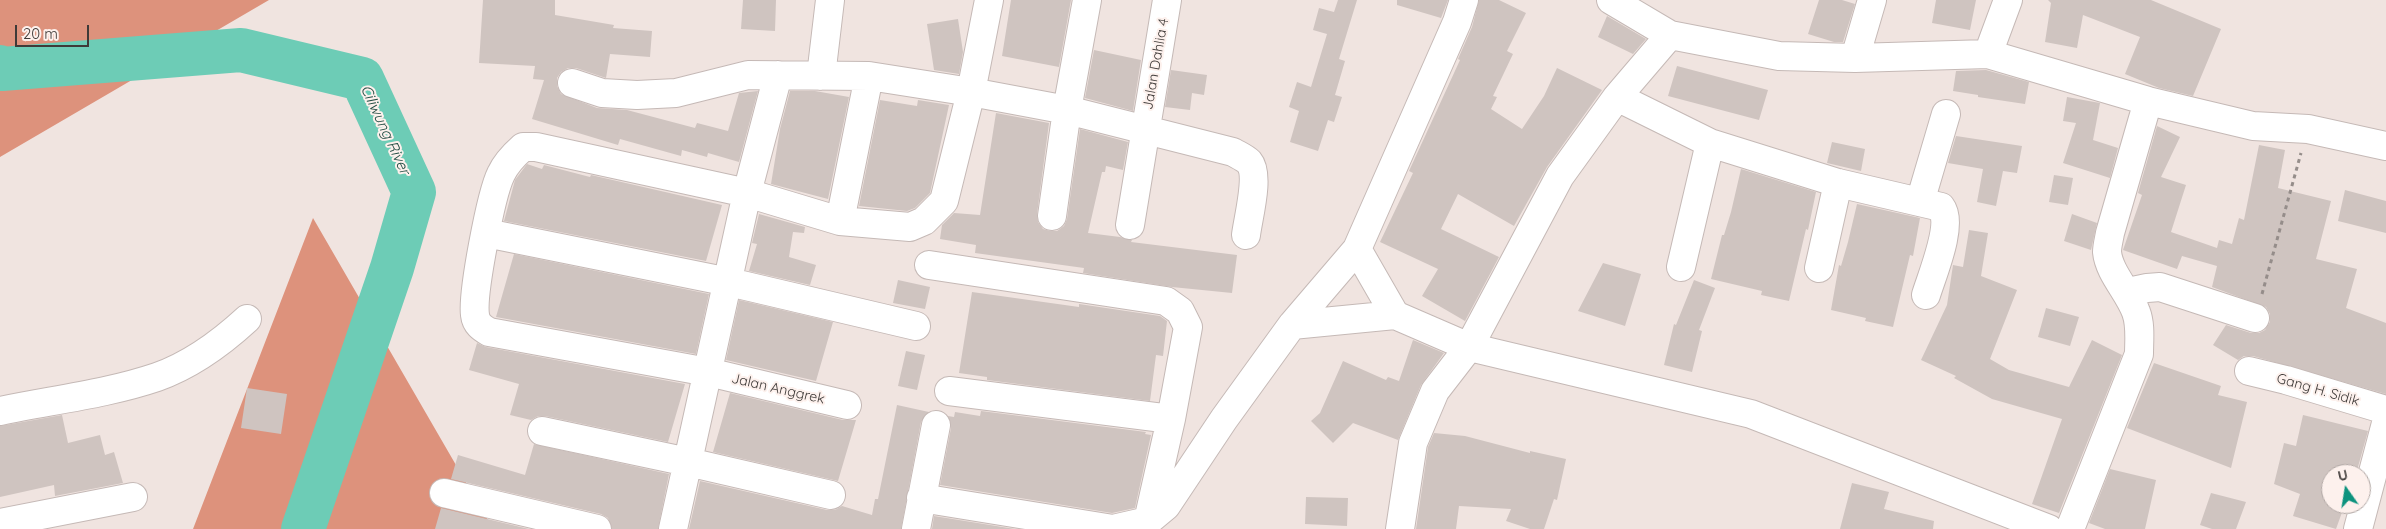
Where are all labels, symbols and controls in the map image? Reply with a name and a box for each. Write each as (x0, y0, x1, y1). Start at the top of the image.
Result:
scale bar (18, 15, 91, 47)
street label: Jalan Dahlia 4 (1140, 17, 1172, 111)
text: 20 m (23, 24, 58, 43)
water label: Ciliwung River (356, 82, 414, 178)
street label: Jalan Anggrek (730, 370, 826, 408)
street label: Gang H. Sidik (2275, 370, 2361, 410)
north arrow (2321, 464, 2371, 514)
text: U (2336, 465, 2350, 485)

